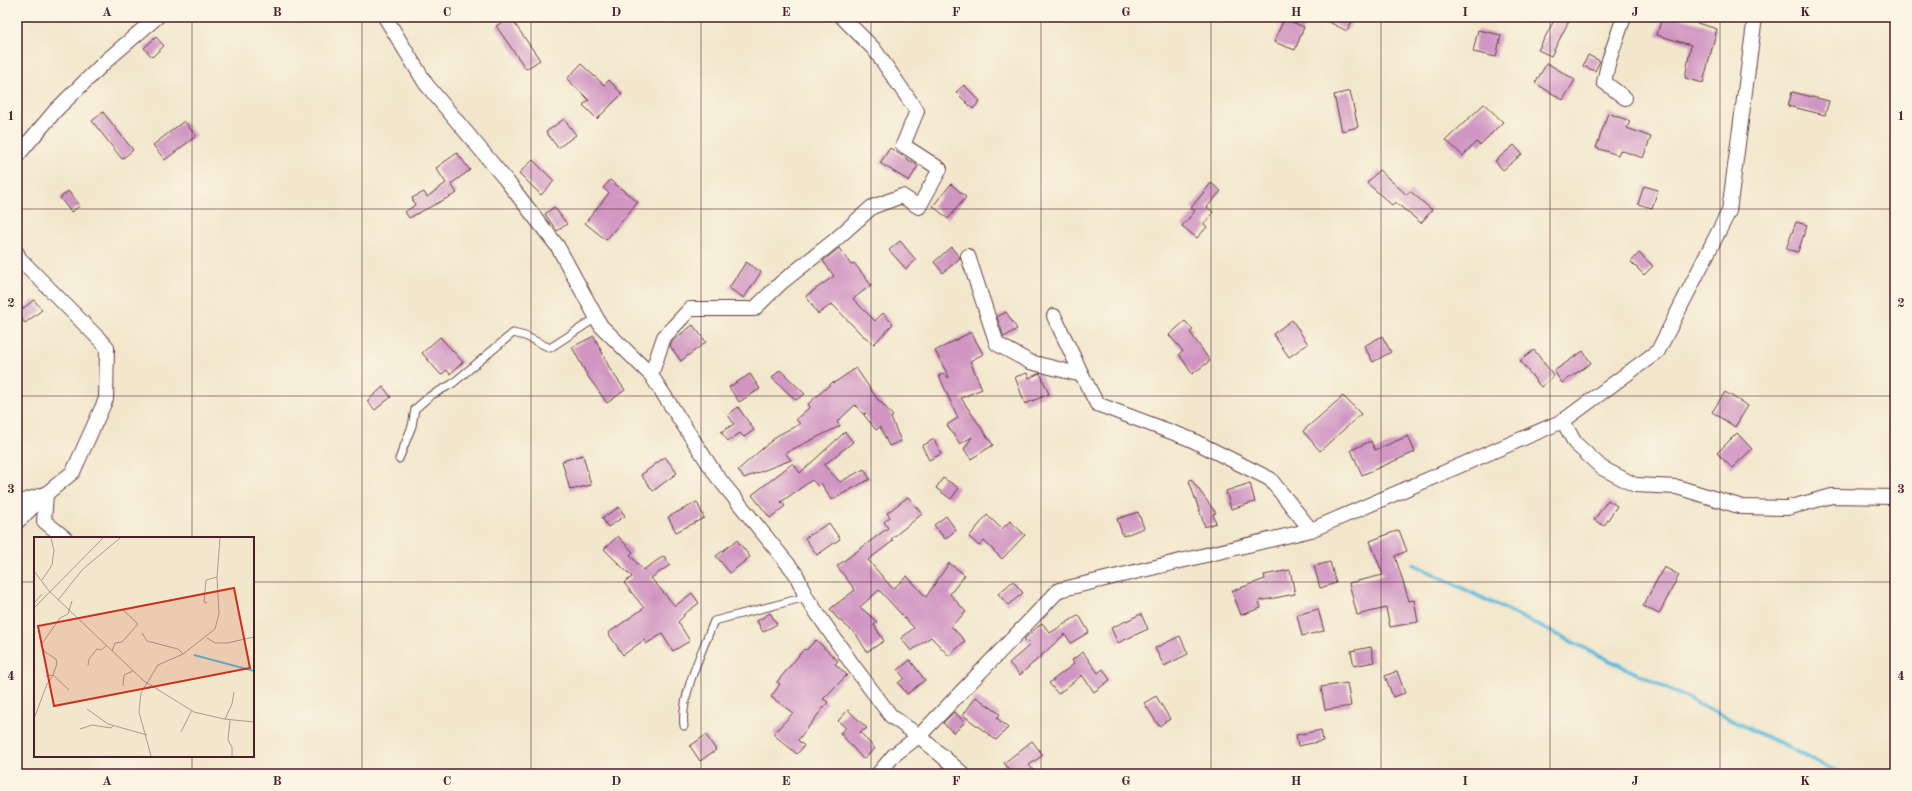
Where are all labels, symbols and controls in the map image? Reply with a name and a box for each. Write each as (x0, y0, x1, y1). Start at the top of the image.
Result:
text: A (102, 6, 112, 19)
text: B (272, 6, 282, 19)
text: C (443, 6, 451, 19)
text: D (611, 6, 621, 19)
text: E (782, 6, 791, 19)
text: F (952, 6, 961, 19)
text: G (1121, 6, 1131, 19)
text: H (1291, 6, 1302, 19)
text: I (1462, 6, 1468, 19)
text: J (1631, 6, 1639, 19)
text: K (1800, 6, 1810, 19)
text: 1 (7, 110, 15, 123)
text: 1 (1897, 110, 1905, 123)
text: 2 (7, 297, 15, 310)
text: 2 (1897, 297, 1905, 310)
text: 3 (7, 483, 15, 496)
text: 3 (1897, 483, 1905, 496)
inset map (34, 537, 254, 757)
text: 4 (7, 670, 15, 683)
text: 4 (1897, 670, 1905, 683)
text: A (102, 775, 112, 788)
text: B (272, 775, 282, 788)
text: C (443, 775, 451, 788)
text: D (611, 775, 621, 788)
text: E (782, 775, 791, 788)
text: F (952, 775, 961, 788)
text: G (1121, 775, 1131, 788)
text: H (1291, 775, 1302, 788)
text: I (1462, 775, 1468, 788)
text: J (1631, 775, 1639, 788)
text: K (1800, 775, 1810, 788)

